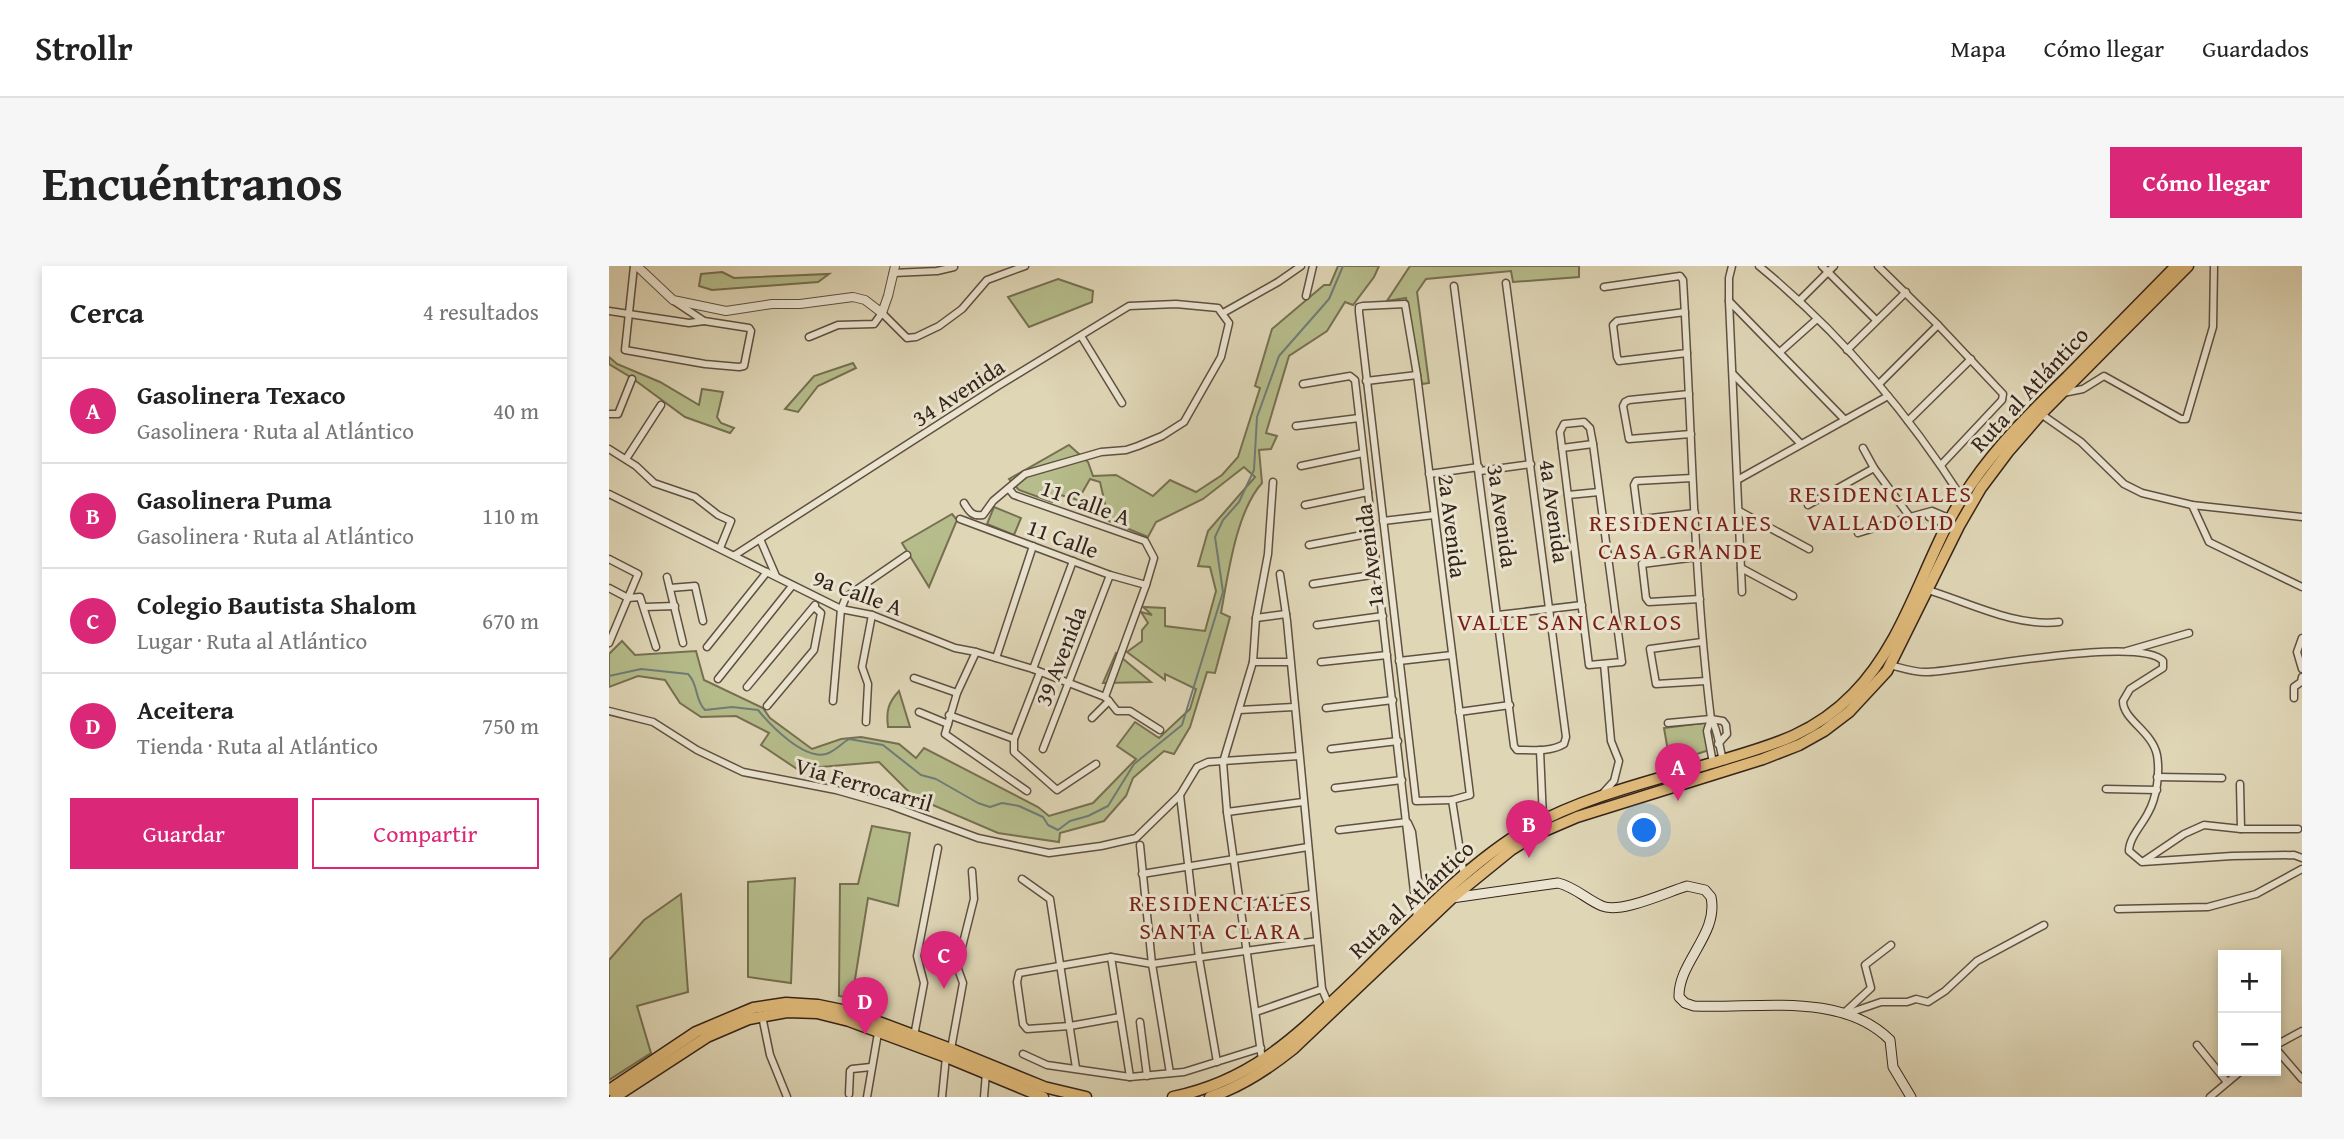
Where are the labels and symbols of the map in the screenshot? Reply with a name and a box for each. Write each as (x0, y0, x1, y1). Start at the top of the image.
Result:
street label: Ruta al Atlántico (1962, 319, 2096, 459)
street label: 34 Avenida (905, 350, 1011, 434)
street label: 4a Avenida (1531, 457, 1579, 565)
street label: 3a Avenida (1479, 462, 1527, 570)
street label: 11 Calle A (1037, 471, 1136, 533)
street label: 2a Avenida (1430, 472, 1476, 580)
district label: RESIDENCIALES VALLADOLID (1789, 476, 1973, 539)
street label: 1a Avenida (1346, 502, 1392, 610)
district label: RESIDENCIALES CASA GRANDE (1589, 505, 1773, 568)
street label: 11 Calle (1022, 510, 1104, 566)
street label: 9a Calle A (809, 561, 907, 623)
street label: 39 Avenida (1026, 601, 1094, 711)
district label: VALLE SAN CARLOS (1457, 604, 1683, 639)
pin: A (1655, 743, 1701, 801)
street label: Via Ferrocarril (791, 749, 937, 819)
pin: B (1506, 800, 1552, 858)
your location (1627, 813, 1661, 847)
street label: Ruta al Atlántico (1341, 832, 1481, 966)
district label: RESIDENCIALES SANTA CLARA (1129, 885, 1313, 948)
pin: C (921, 931, 967, 989)
pin: D (842, 977, 888, 1035)

